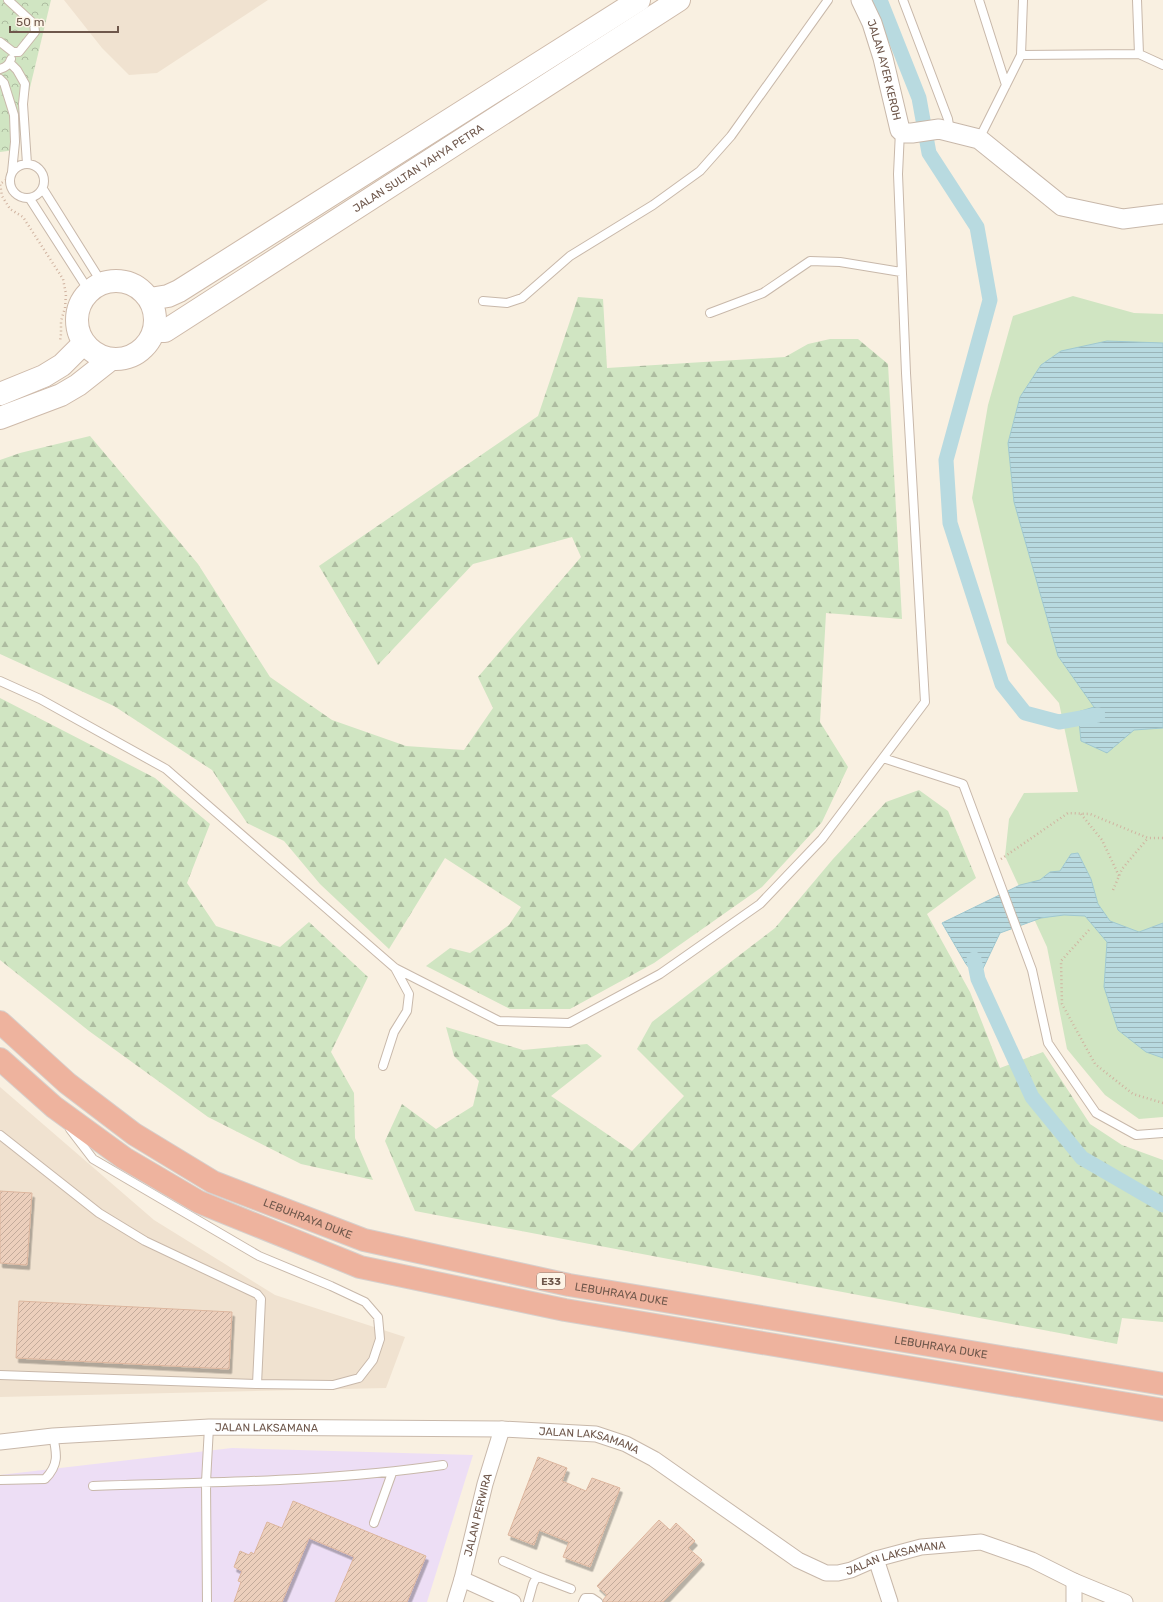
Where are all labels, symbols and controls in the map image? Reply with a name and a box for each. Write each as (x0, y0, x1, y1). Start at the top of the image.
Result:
scale bar (10, 8, 118, 34)
text: 50 m (16, 15, 44, 29)
street label: JALAN AYER KEROH (864, 17, 904, 122)
street label: JALAN SULTAN YAHYA PETRA (351, 121, 487, 215)
street label: LEBUHRAYA DUKE (261, 1196, 354, 1242)
road number: E33 (537, 1273, 565, 1289)
street label: LEBUHRAYA DUKE (574, 1280, 669, 1308)
street label: LEBUHRAYA DUKE (893, 1333, 989, 1362)
street label: JALAN LAKSAMANA (215, 1421, 319, 1435)
street label: JALAN LAKSAMANA (538, 1425, 642, 1457)
street label: JALAN PERWIRA (462, 1471, 495, 1558)
street label: JALAN LAKSAMANA (845, 1539, 947, 1578)

